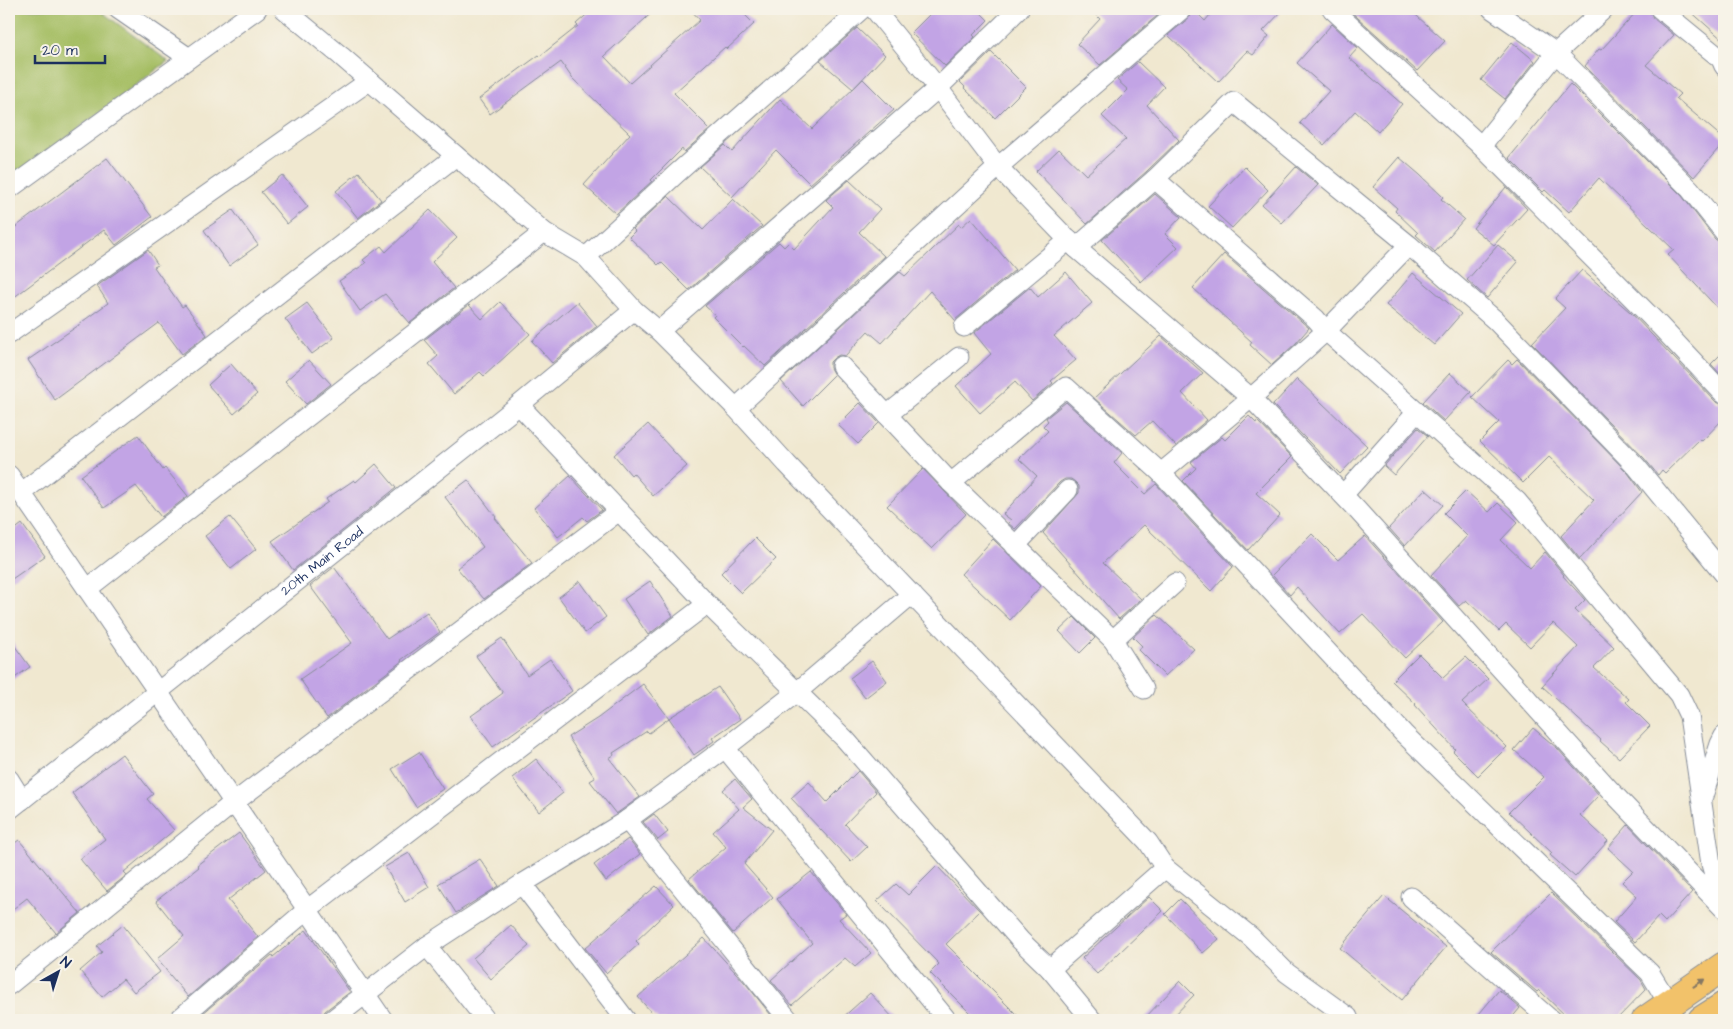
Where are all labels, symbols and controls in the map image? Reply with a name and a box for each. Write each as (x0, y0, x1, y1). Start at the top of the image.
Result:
scale bar (35, 32, 105, 64)
text: 20 m (42, 40, 78, 61)
street label: 20th Main Road (277, 522, 368, 600)
north arrow (32, 946, 82, 996)
text: N (56, 952, 75, 973)
one-way arrow (1692, 978, 1706, 988)

